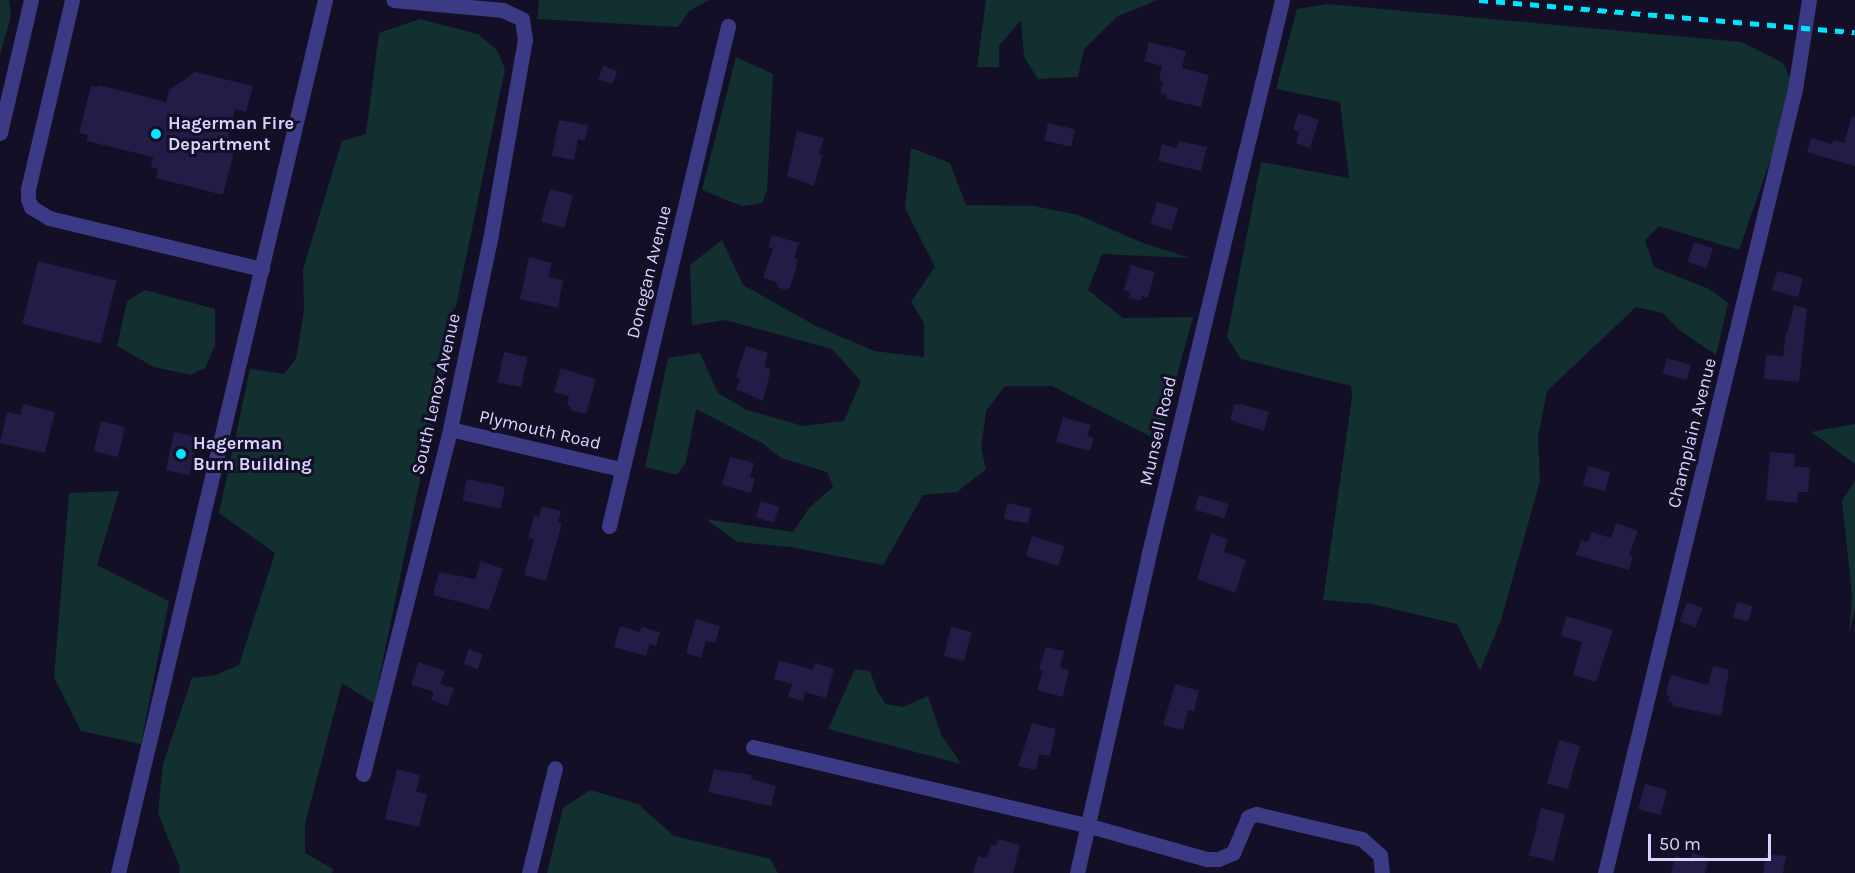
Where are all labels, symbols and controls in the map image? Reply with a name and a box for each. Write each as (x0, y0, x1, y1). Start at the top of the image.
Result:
place label: Hagerman Fire Department (168, 113, 294, 156)
marker: Hagerman Fire Department (149, 127, 163, 141)
street label: Donegan Avenue (622, 203, 676, 341)
street label: South Lenox Avenue (407, 311, 465, 477)
street label: Champlain Avenue (1663, 356, 1721, 510)
street label: Munsell Road (1135, 374, 1181, 488)
street label: Plymouth Road (477, 405, 603, 455)
place label: Hagerman Burn Building (193, 433, 312, 476)
marker: Hagerman Burn Building (174, 447, 188, 461)
scale bar (1651, 822, 1774, 860)
text: 50 m (1659, 833, 1701, 855)

